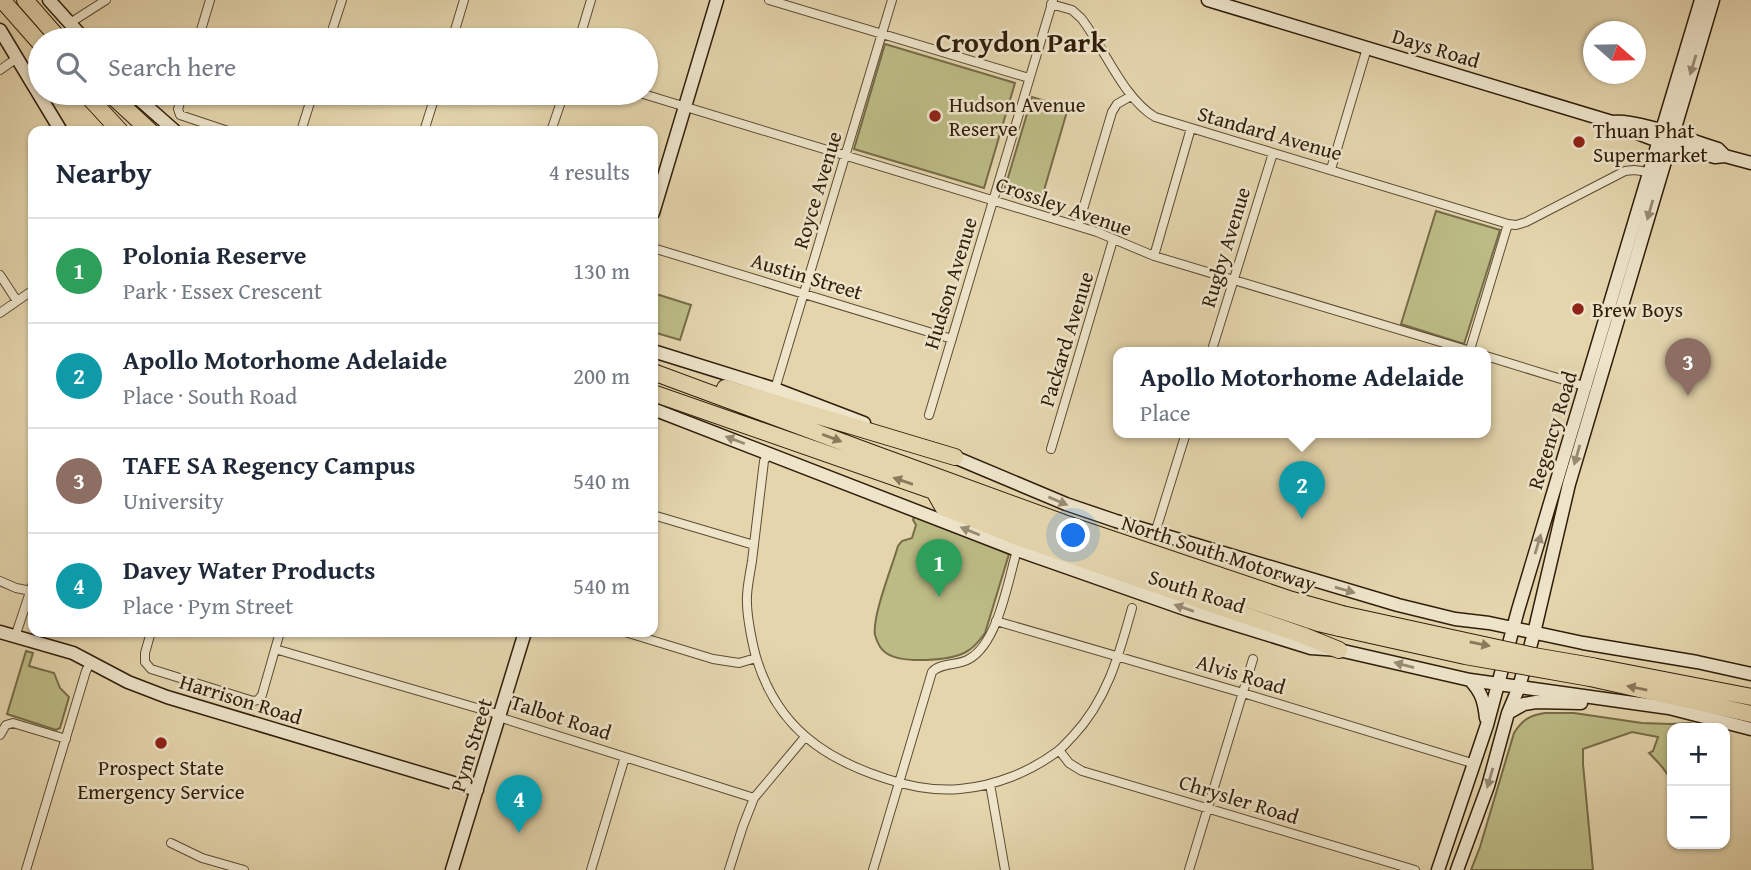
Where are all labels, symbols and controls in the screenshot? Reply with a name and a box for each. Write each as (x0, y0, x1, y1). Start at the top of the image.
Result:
street label: Days Road (1388, 20, 1484, 76)
district label: Croydon Park (936, 21, 1107, 62)
north arrow (1583, 21, 1646, 84)
search box (28, 28, 658, 105)
text: Search here (108, 47, 236, 86)
icon: search (52, 48, 90, 86)
one-way arrow (1688, 55, 1698, 76)
place label: Hudson Avenue Reserve (949, 89, 1086, 144)
street label: Standard Avenue (1194, 98, 1346, 169)
marker: Hudson Avenue Reserve (927, 108, 943, 124)
place label: Thuan Phat Supermarket (1593, 115, 1708, 170)
street label: Royce Avenue (784, 127, 850, 253)
marker: Thuan Phat Supermarket (1571, 134, 1587, 150)
text: Nearby (56, 150, 152, 194)
text: 4 results (549, 155, 630, 188)
street label: Crossley Avenue (992, 168, 1137, 244)
street label: Rugby Avenue (1192, 183, 1258, 311)
one-way arrow (1645, 199, 1655, 220)
street label: Hudson Avenue (915, 213, 985, 353)
text: Polonia Reserve (123, 235, 307, 274)
street label: Austin Street (747, 244, 867, 308)
text: 1 (73, 254, 85, 287)
text: 130 m (573, 254, 630, 287)
street label: Packard Avenue (1031, 268, 1101, 410)
text: Park · Essex Crescent (123, 274, 322, 307)
place label: Brew Boys (1592, 294, 1683, 325)
marker: Brew Boys (1570, 301, 1586, 317)
pin: 3 (1665, 338, 1711, 396)
text: Apollo Motorhome Adelaide (123, 340, 447, 379)
popup (1113, 347, 1491, 438)
text: Apollo Motorhome Adelaide (1140, 357, 1464, 396)
text: 2 (73, 359, 85, 392)
text: 200 m (573, 359, 630, 392)
street label: Regency Road (1519, 366, 1585, 493)
text: Place · South Road (123, 379, 297, 412)
text: Place (1140, 396, 1191, 429)
one-way arrow (821, 433, 842, 444)
one-way arrow (724, 434, 745, 445)
text: TAFE SA Regency Campus (123, 445, 415, 484)
one-way arrow (1572, 445, 1582, 466)
pin: 2 (1279, 461, 1325, 519)
text: 3 (73, 464, 85, 497)
text: 540 m (573, 464, 630, 497)
one-way arrow (893, 475, 914, 486)
text: University (123, 484, 224, 517)
one-way arrow (1047, 495, 1068, 506)
street label: North South Motorway (1118, 507, 1321, 599)
your location (1056, 518, 1090, 552)
one-way arrow (959, 525, 980, 536)
one-way arrow (1533, 534, 1543, 555)
pin: 1 (916, 539, 962, 597)
text: Davey Water Products (123, 550, 375, 589)
street label: South Road (1145, 561, 1250, 621)
text: 4 (73, 569, 85, 602)
text: 540 m (573, 569, 630, 602)
one-way arrow (1335, 585, 1356, 595)
text: Place · Pym Street (123, 589, 294, 622)
one-way arrow (1173, 602, 1194, 613)
one-way arrow (1469, 639, 1491, 650)
street label: Alvis Road (1193, 646, 1290, 702)
one-way arrow (1393, 659, 1414, 669)
street label: Harrison Road (176, 666, 307, 733)
one-way arrow (1625, 683, 1647, 694)
street label: Talbot Road (507, 686, 616, 748)
street label: Pym Street (442, 694, 500, 796)
map controls (1667, 723, 1730, 849)
button: + (1667, 723, 1730, 786)
marker: Prospect State Emergency Service (153, 735, 169, 751)
place label: Prospect State Emergency Service (77, 752, 245, 807)
street label: Chrysler Road (1175, 766, 1303, 832)
one-way arrow (1484, 768, 1494, 789)
pin: 4 (496, 775, 542, 833)
button: − (1667, 786, 1730, 849)

